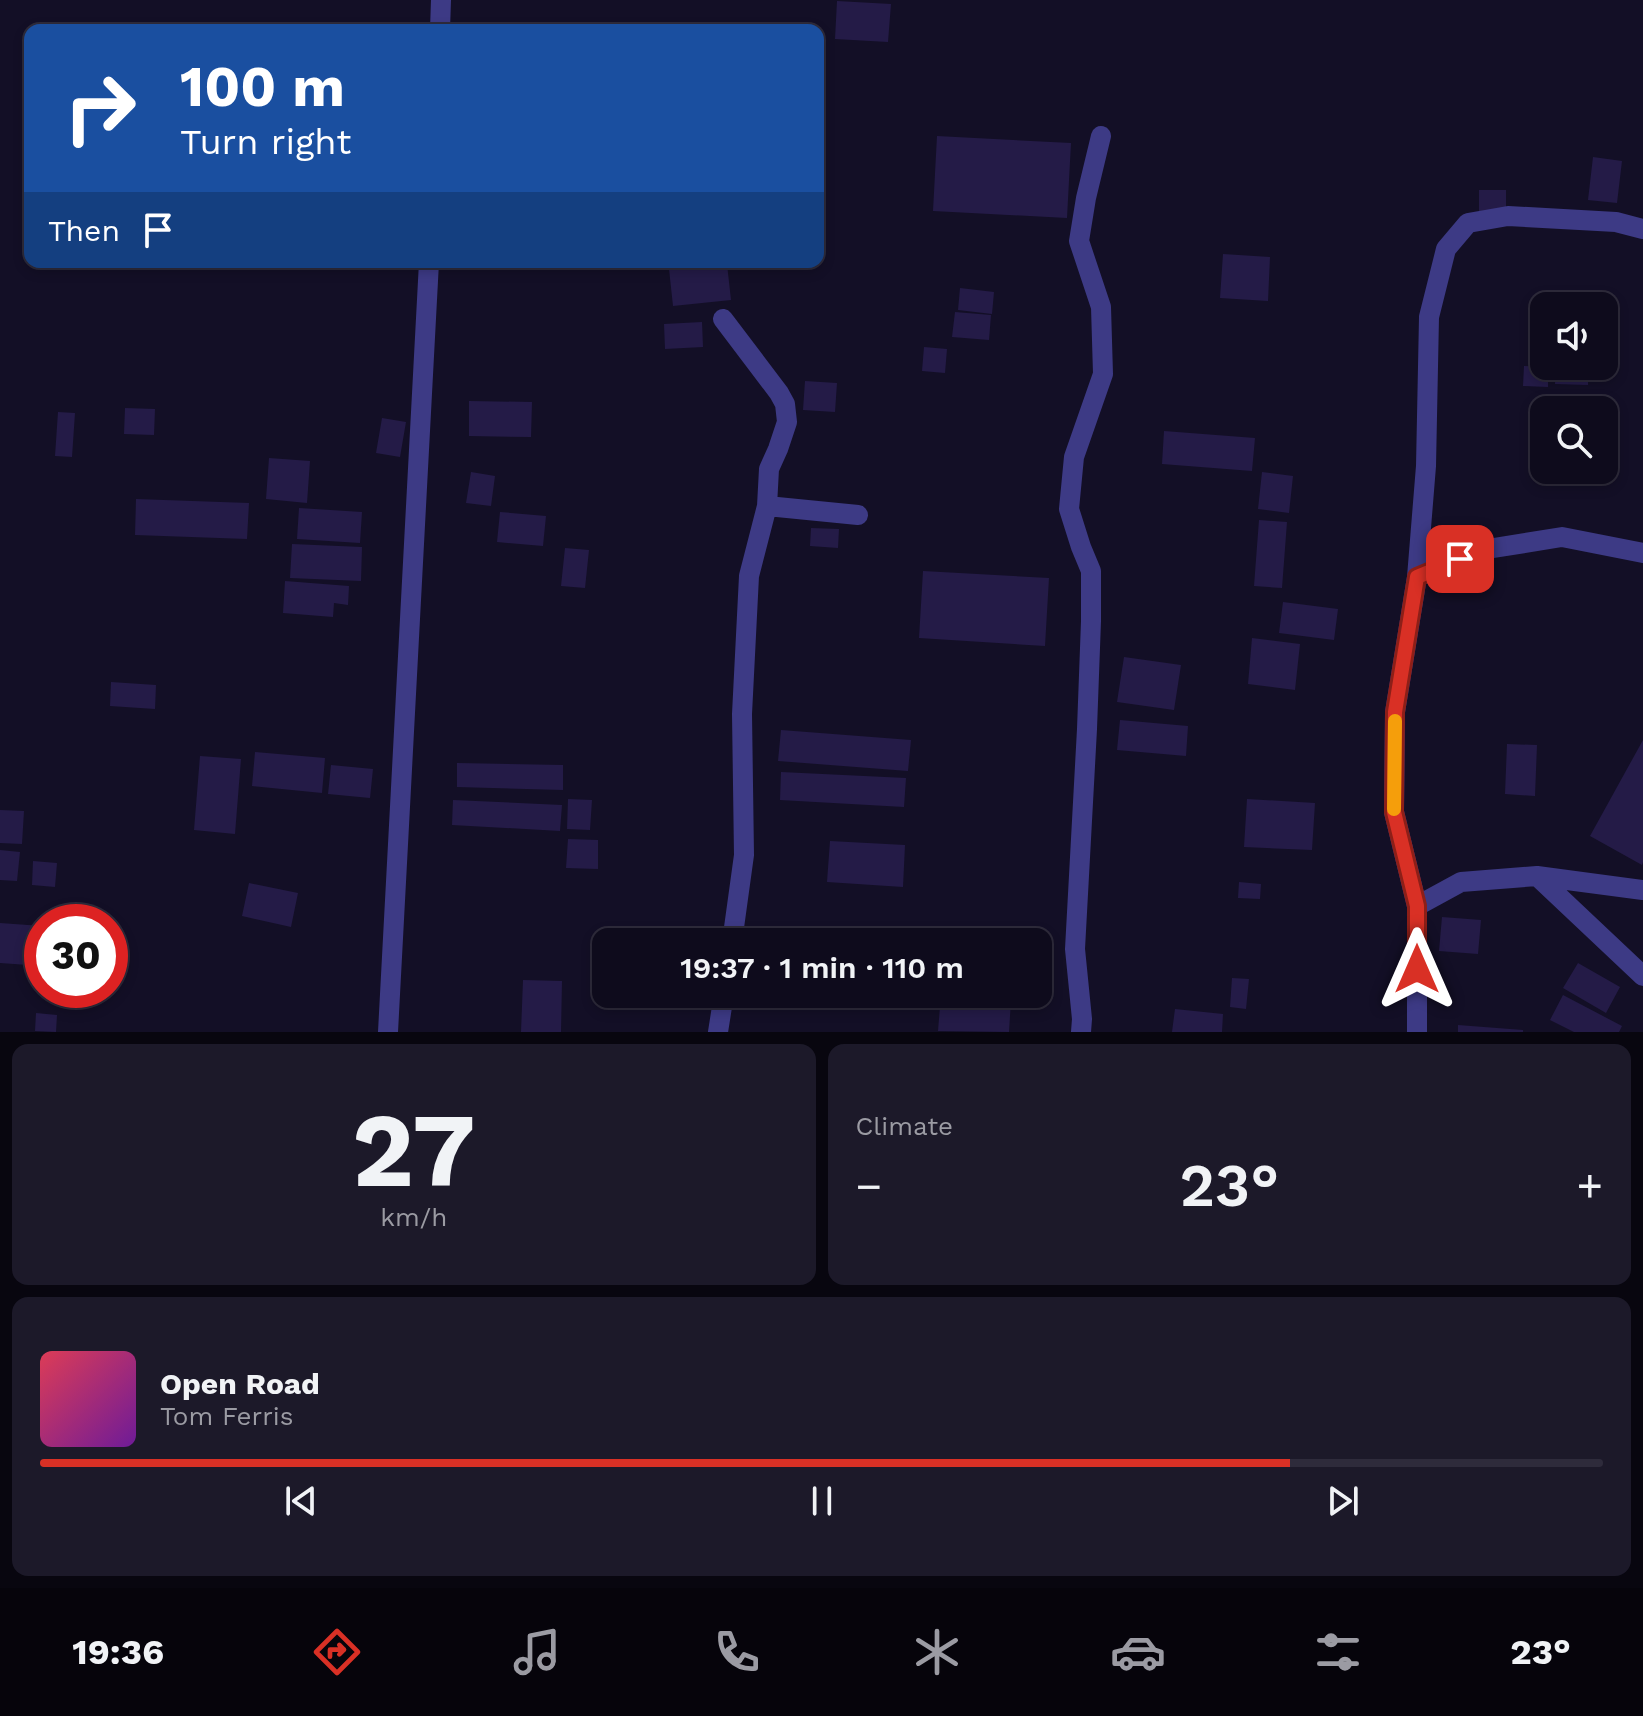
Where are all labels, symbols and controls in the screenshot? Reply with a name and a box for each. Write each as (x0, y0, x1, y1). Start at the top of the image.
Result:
text: 100 m (180, 54, 345, 120)
icon: right (48, 56, 152, 160)
text: Turn right (180, 121, 351, 163)
icon: arrive (136, 208, 180, 252)
text: Then (48, 213, 120, 248)
map controls (1530, 292, 1618, 484)
button: sound (1530, 292, 1618, 380)
button: search (1530, 396, 1618, 484)
pin (1426, 525, 1494, 593)
icon: arrive (1438, 537, 1482, 581)
speed limit sign: 30 (24, 904, 128, 1008)
position arrow (1375, 927, 1459, 1011)
text: 19:37 · 1 min · 110 m (680, 950, 964, 985)
text: 27 (352, 1089, 475, 1211)
text: Climate (856, 1111, 953, 1141)
text: 23° (1179, 1150, 1279, 1221)
text: − (856, 1160, 882, 1212)
text: + (1576, 1160, 1603, 1212)
text: km/h (380, 1202, 447, 1232)
text: Open Road (160, 1366, 320, 1401)
text: Tom Ferris (160, 1401, 293, 1431)
icon: previous (279, 1479, 323, 1523)
icon: pause (800, 1479, 844, 1523)
icon: next (1321, 1479, 1365, 1523)
icon: directions (309, 1624, 365, 1680)
icon: music (509, 1624, 565, 1680)
icon: phone (709, 1624, 765, 1680)
icon: climate (909, 1624, 965, 1680)
icon: car (1110, 1624, 1166, 1680)
icon: filters (1310, 1624, 1366, 1680)
text: 19:36 (72, 1631, 164, 1673)
text: 23° (1510, 1631, 1571, 1673)

